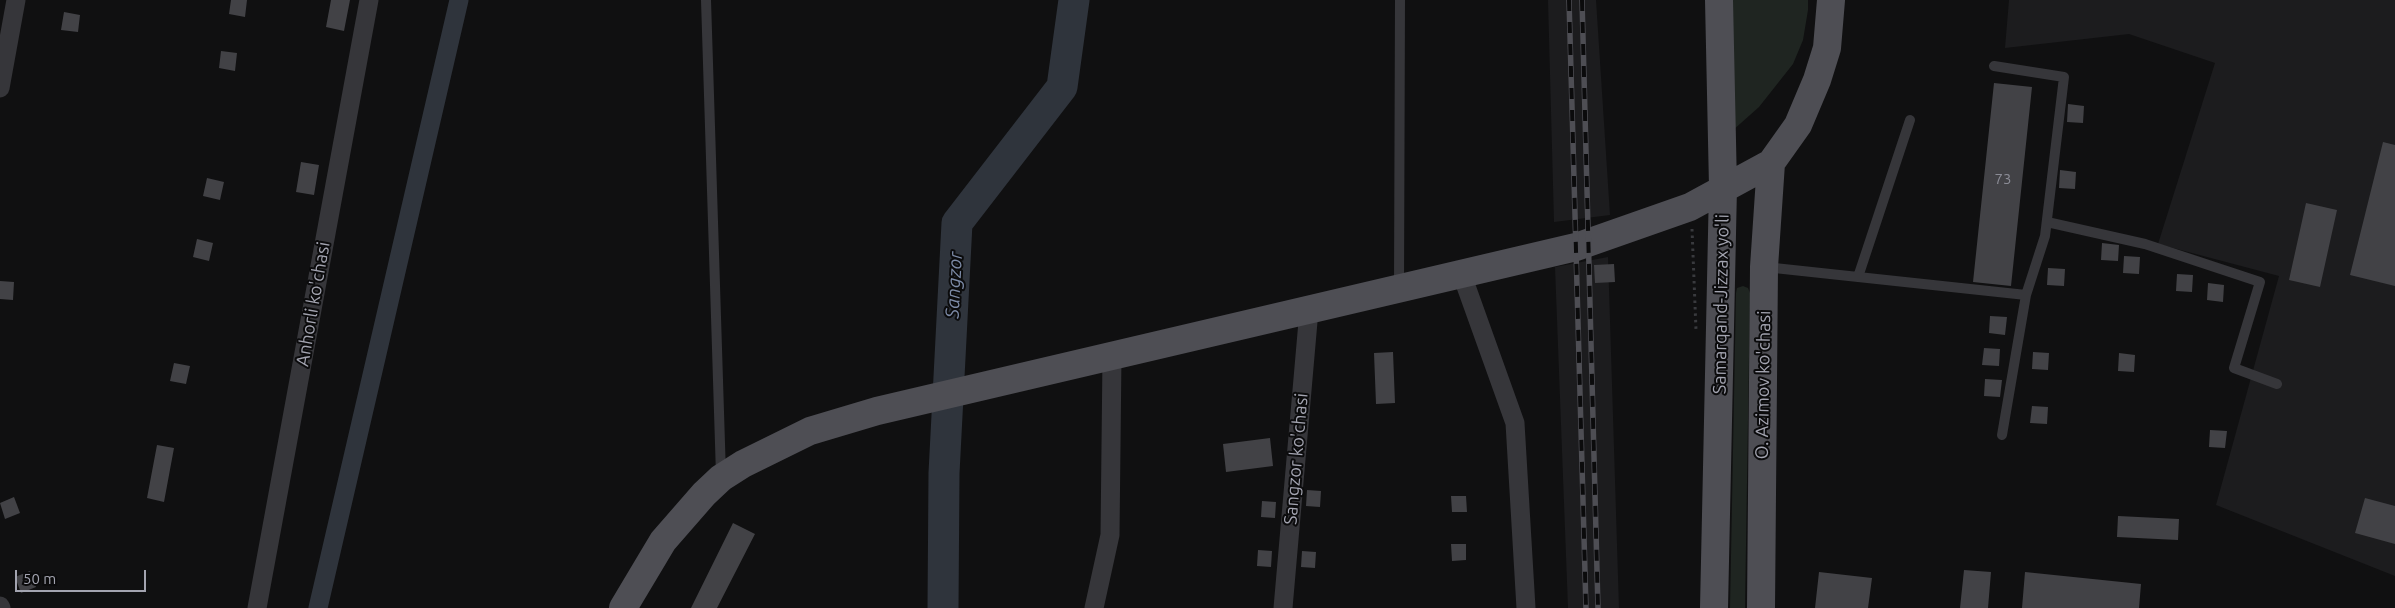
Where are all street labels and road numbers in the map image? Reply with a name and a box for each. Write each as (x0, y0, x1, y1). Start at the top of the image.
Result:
street label: Samarqand-Jizzax yo'li (1709, 214, 1733, 394)
street label: Anhorli ko'chasi (291, 240, 335, 368)
street label: O. Azimov ko'chasi (1751, 310, 1775, 460)
street label: Sangzor ko'chasi (1279, 392, 1313, 526)

